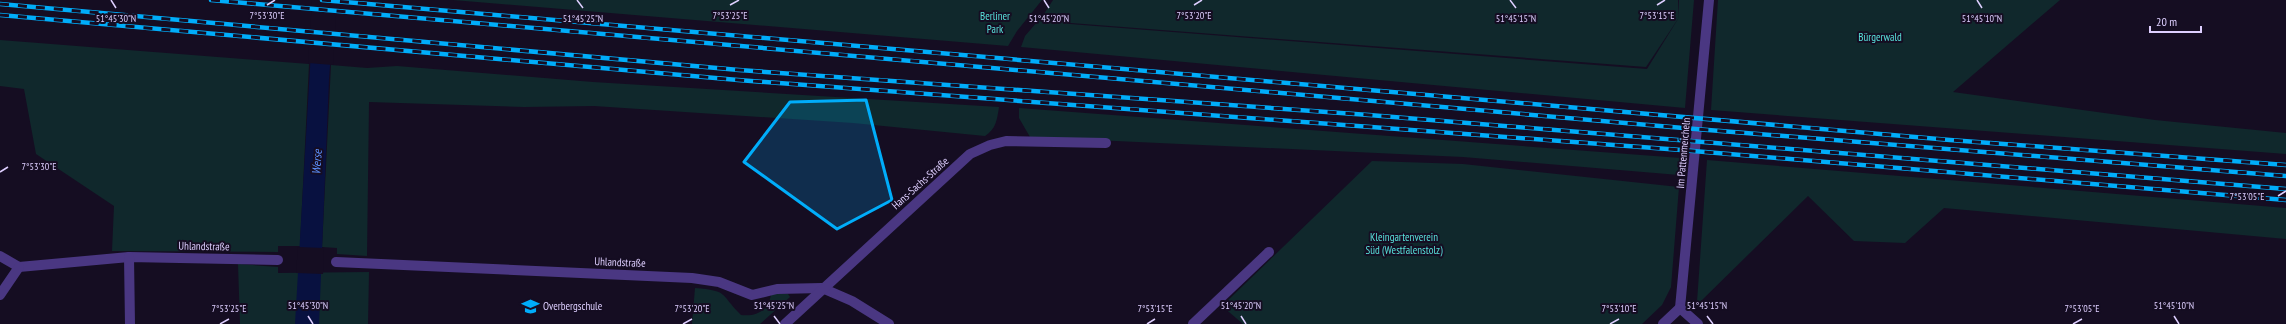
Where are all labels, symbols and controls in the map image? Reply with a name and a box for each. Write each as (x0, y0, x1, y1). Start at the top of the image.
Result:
scale bar (2150, 8, 2201, 34)
text: 7°53'30"E (250, 9, 284, 22)
text: 7°53'25"E (713, 9, 747, 22)
park label: Berliner Park (980, 9, 1010, 36)
text: 7°53'20"E (1177, 9, 1211, 22)
text: 7°53'15"E (1640, 9, 1674, 22)
text: 51°45'30"N (96, 12, 136, 25)
text: 51°45'25"N (563, 12, 603, 25)
text: 51°45'20"N (1029, 12, 1069, 25)
text: 51°45'15"N (1496, 12, 1536, 25)
text: 51°45'10"N (1962, 12, 2002, 25)
text: 20 m (2156, 14, 2177, 29)
park label: Bürgerwald (1858, 30, 1902, 44)
street label: Im Pattenmeicheln (1673, 117, 1693, 189)
water label: Werse (308, 148, 325, 175)
street label: Hans-Sachs-Straße (889, 153, 952, 212)
text: 7°53'30"E (22, 160, 56, 173)
text: 7°53'05"E (2230, 190, 2264, 203)
park label: Kleingartenverein Süd (Westfalenstolz) (1365, 230, 1443, 257)
street label: Uhlandstraße (178, 239, 230, 253)
street label: Uhlandstraße (594, 254, 646, 270)
school or university icon: Overbergschule (520, 296, 540, 316)
text: 51°45'30"N (288, 299, 328, 312)
place label: Overbergschule (543, 299, 603, 313)
text: 51°45'25"N (754, 299, 794, 312)
text: 51°45'20"N (1221, 299, 1261, 312)
text: 51°45'15"N (1687, 299, 1727, 312)
text: 51°45'10"N (2154, 299, 2194, 312)
text: 7°53'25"E (212, 302, 246, 315)
text: 7°53'20"E (675, 302, 709, 315)
text: 7°53'15"E (1138, 302, 1172, 315)
text: 7°53'10"E (1602, 302, 1636, 315)
text: 7°53'05"E (2065, 302, 2099, 315)

